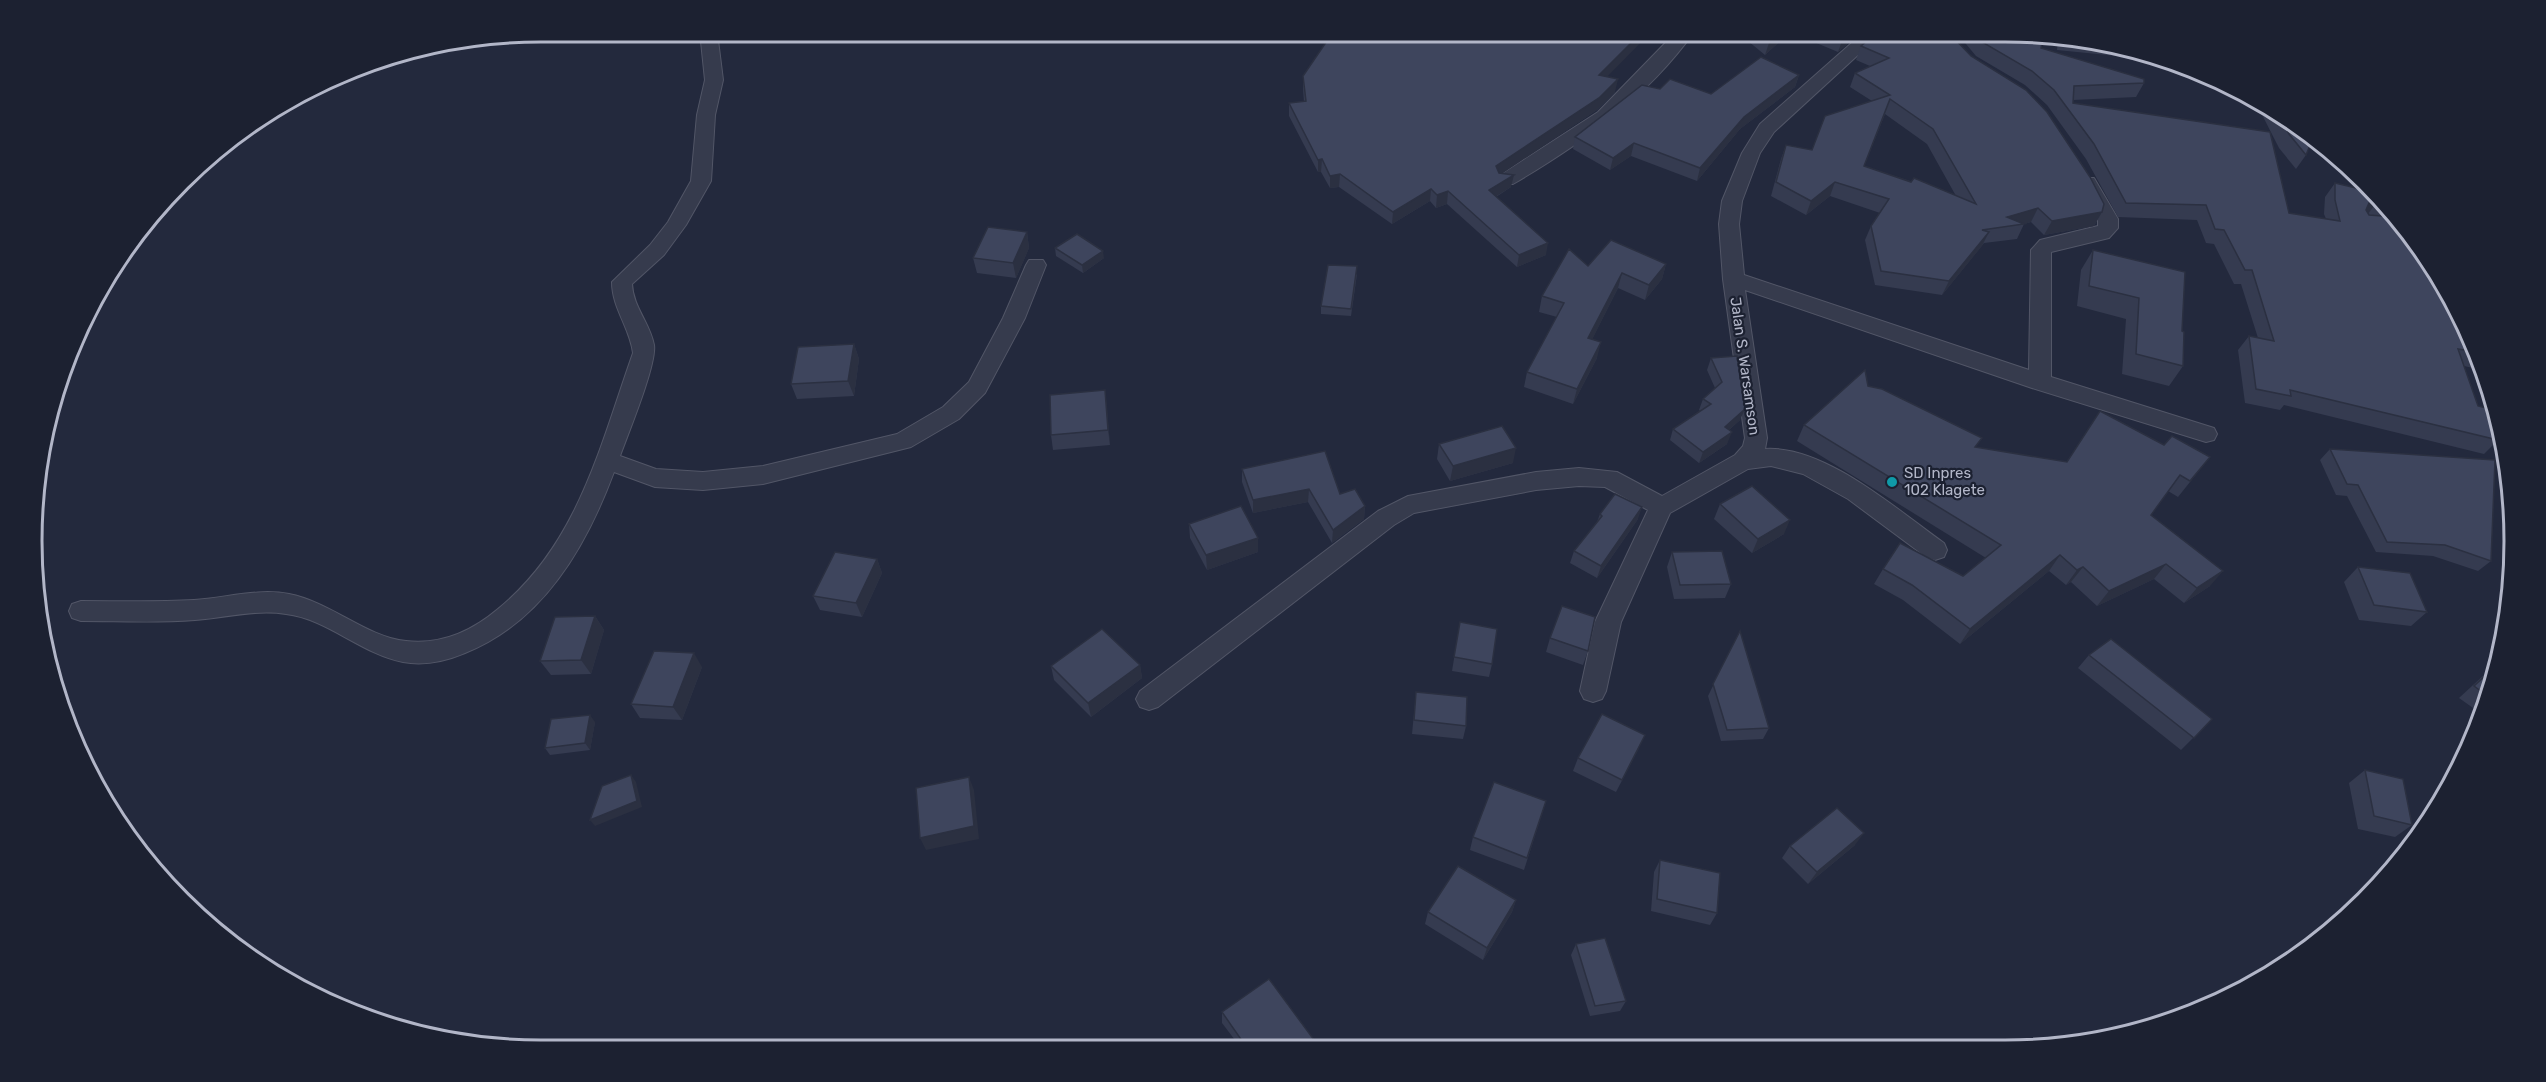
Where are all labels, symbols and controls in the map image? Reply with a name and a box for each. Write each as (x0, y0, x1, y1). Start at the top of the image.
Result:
street label: Jalan S. Warsamson (1726, 296, 1764, 436)
place label: SD Inpres 102 Klagete (1904, 464, 1985, 499)
marker: SD Inpres 102 Klagete (1885, 475, 1899, 489)

